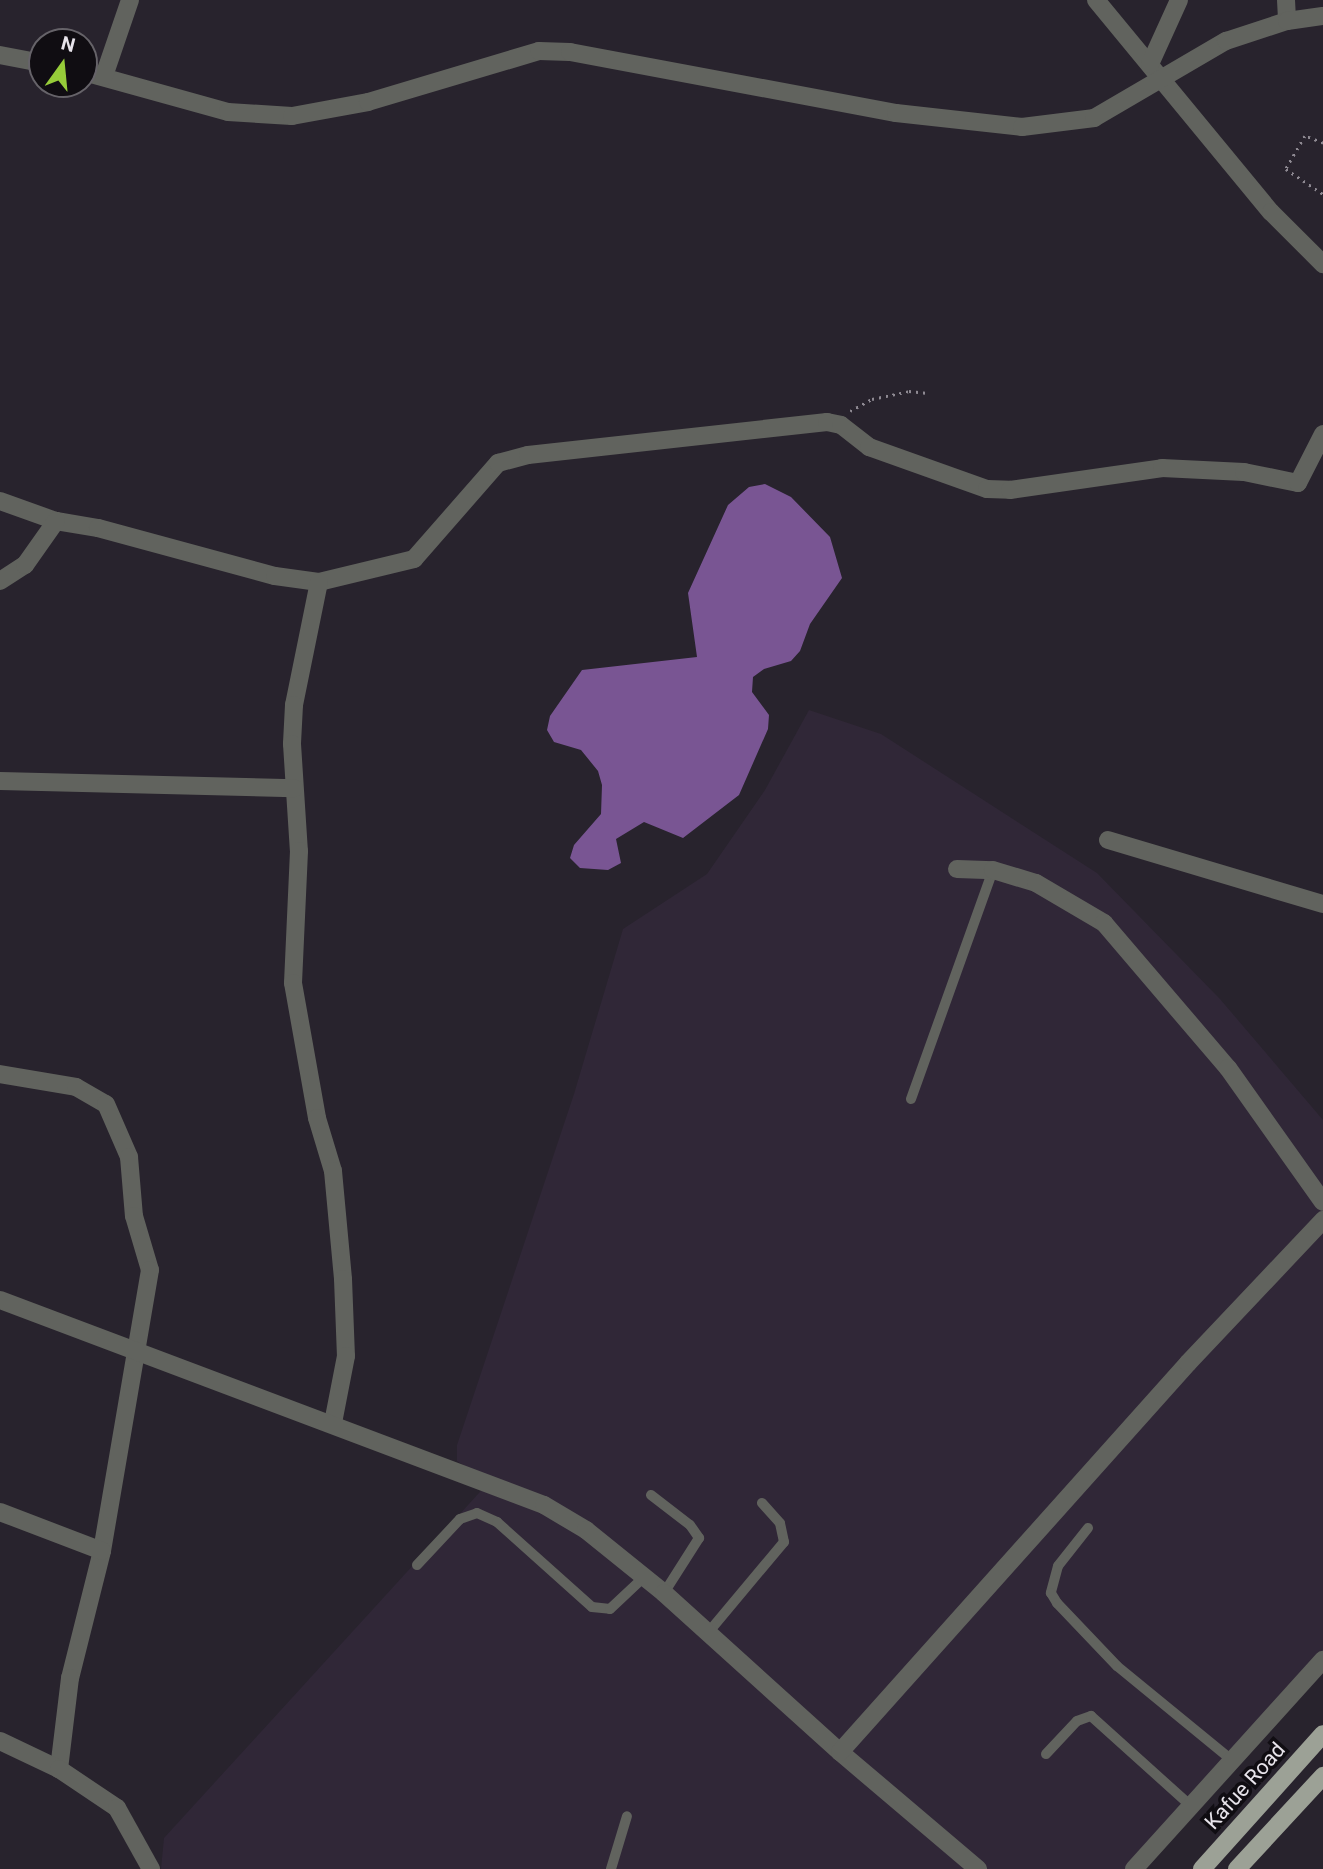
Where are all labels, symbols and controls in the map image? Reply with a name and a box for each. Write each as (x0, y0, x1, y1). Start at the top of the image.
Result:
north arrow (28, 28, 98, 98)
text: N (59, 31, 77, 57)
street label: Kafue Road (1200, 1737, 1290, 1835)

